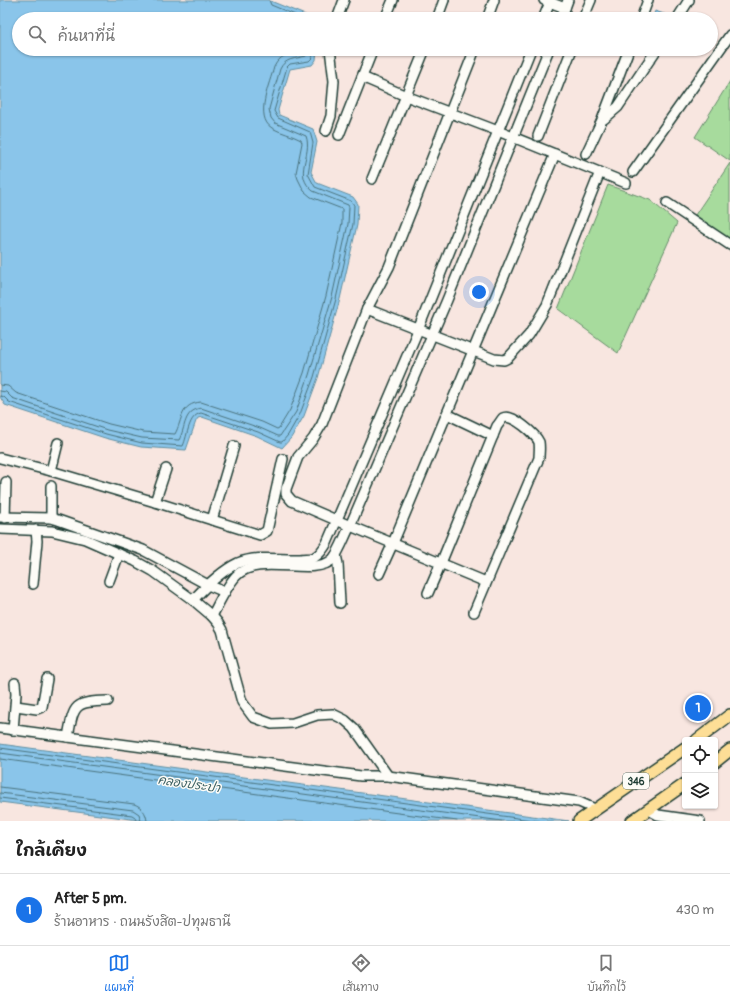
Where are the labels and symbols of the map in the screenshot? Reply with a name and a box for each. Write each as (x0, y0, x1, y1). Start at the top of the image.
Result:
your location (469, 282, 489, 302)
pin: 1 (685, 693, 711, 723)
water label: คลองประปา (157, 773, 222, 796)
road number: 346 (623, 773, 649, 789)

